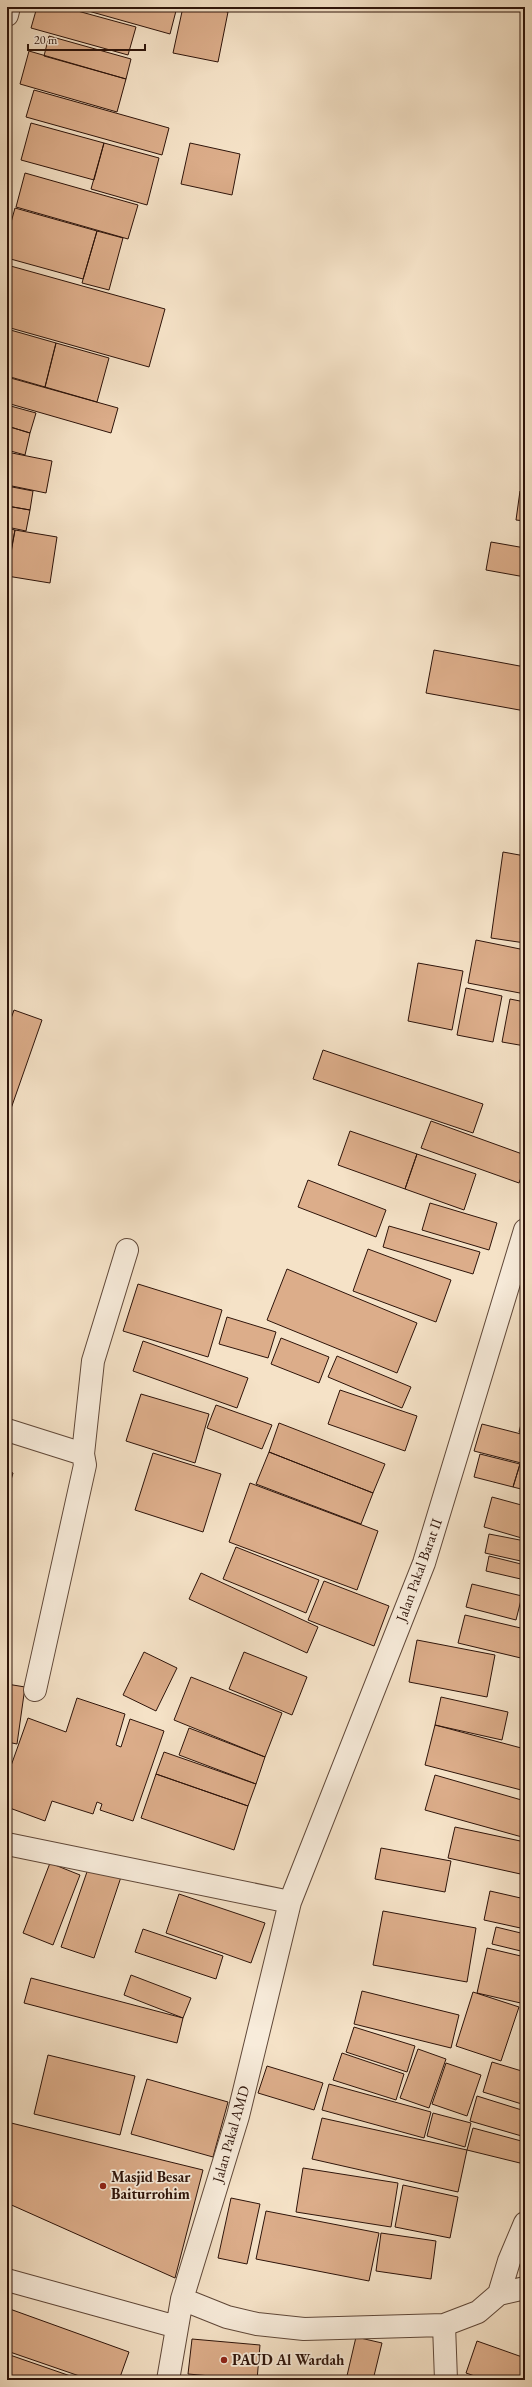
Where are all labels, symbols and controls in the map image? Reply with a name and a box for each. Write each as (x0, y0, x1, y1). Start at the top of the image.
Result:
scale bar (28, 26, 145, 52)
text: 20 m (34, 32, 58, 48)
street label: Jalan Pakal Barat II (390, 1516, 446, 1626)
street label: Jalan Pakal AMD (207, 2083, 253, 2186)
place label: Masjid Besar Baiturrohim (111, 2167, 191, 2203)
marker: Masjid Besar Baiturrohim (98, 2181, 108, 2191)
place label: PAUD Al Wardah (232, 2350, 345, 2369)
marker: PAUD Al Wardah (219, 2355, 229, 2365)

